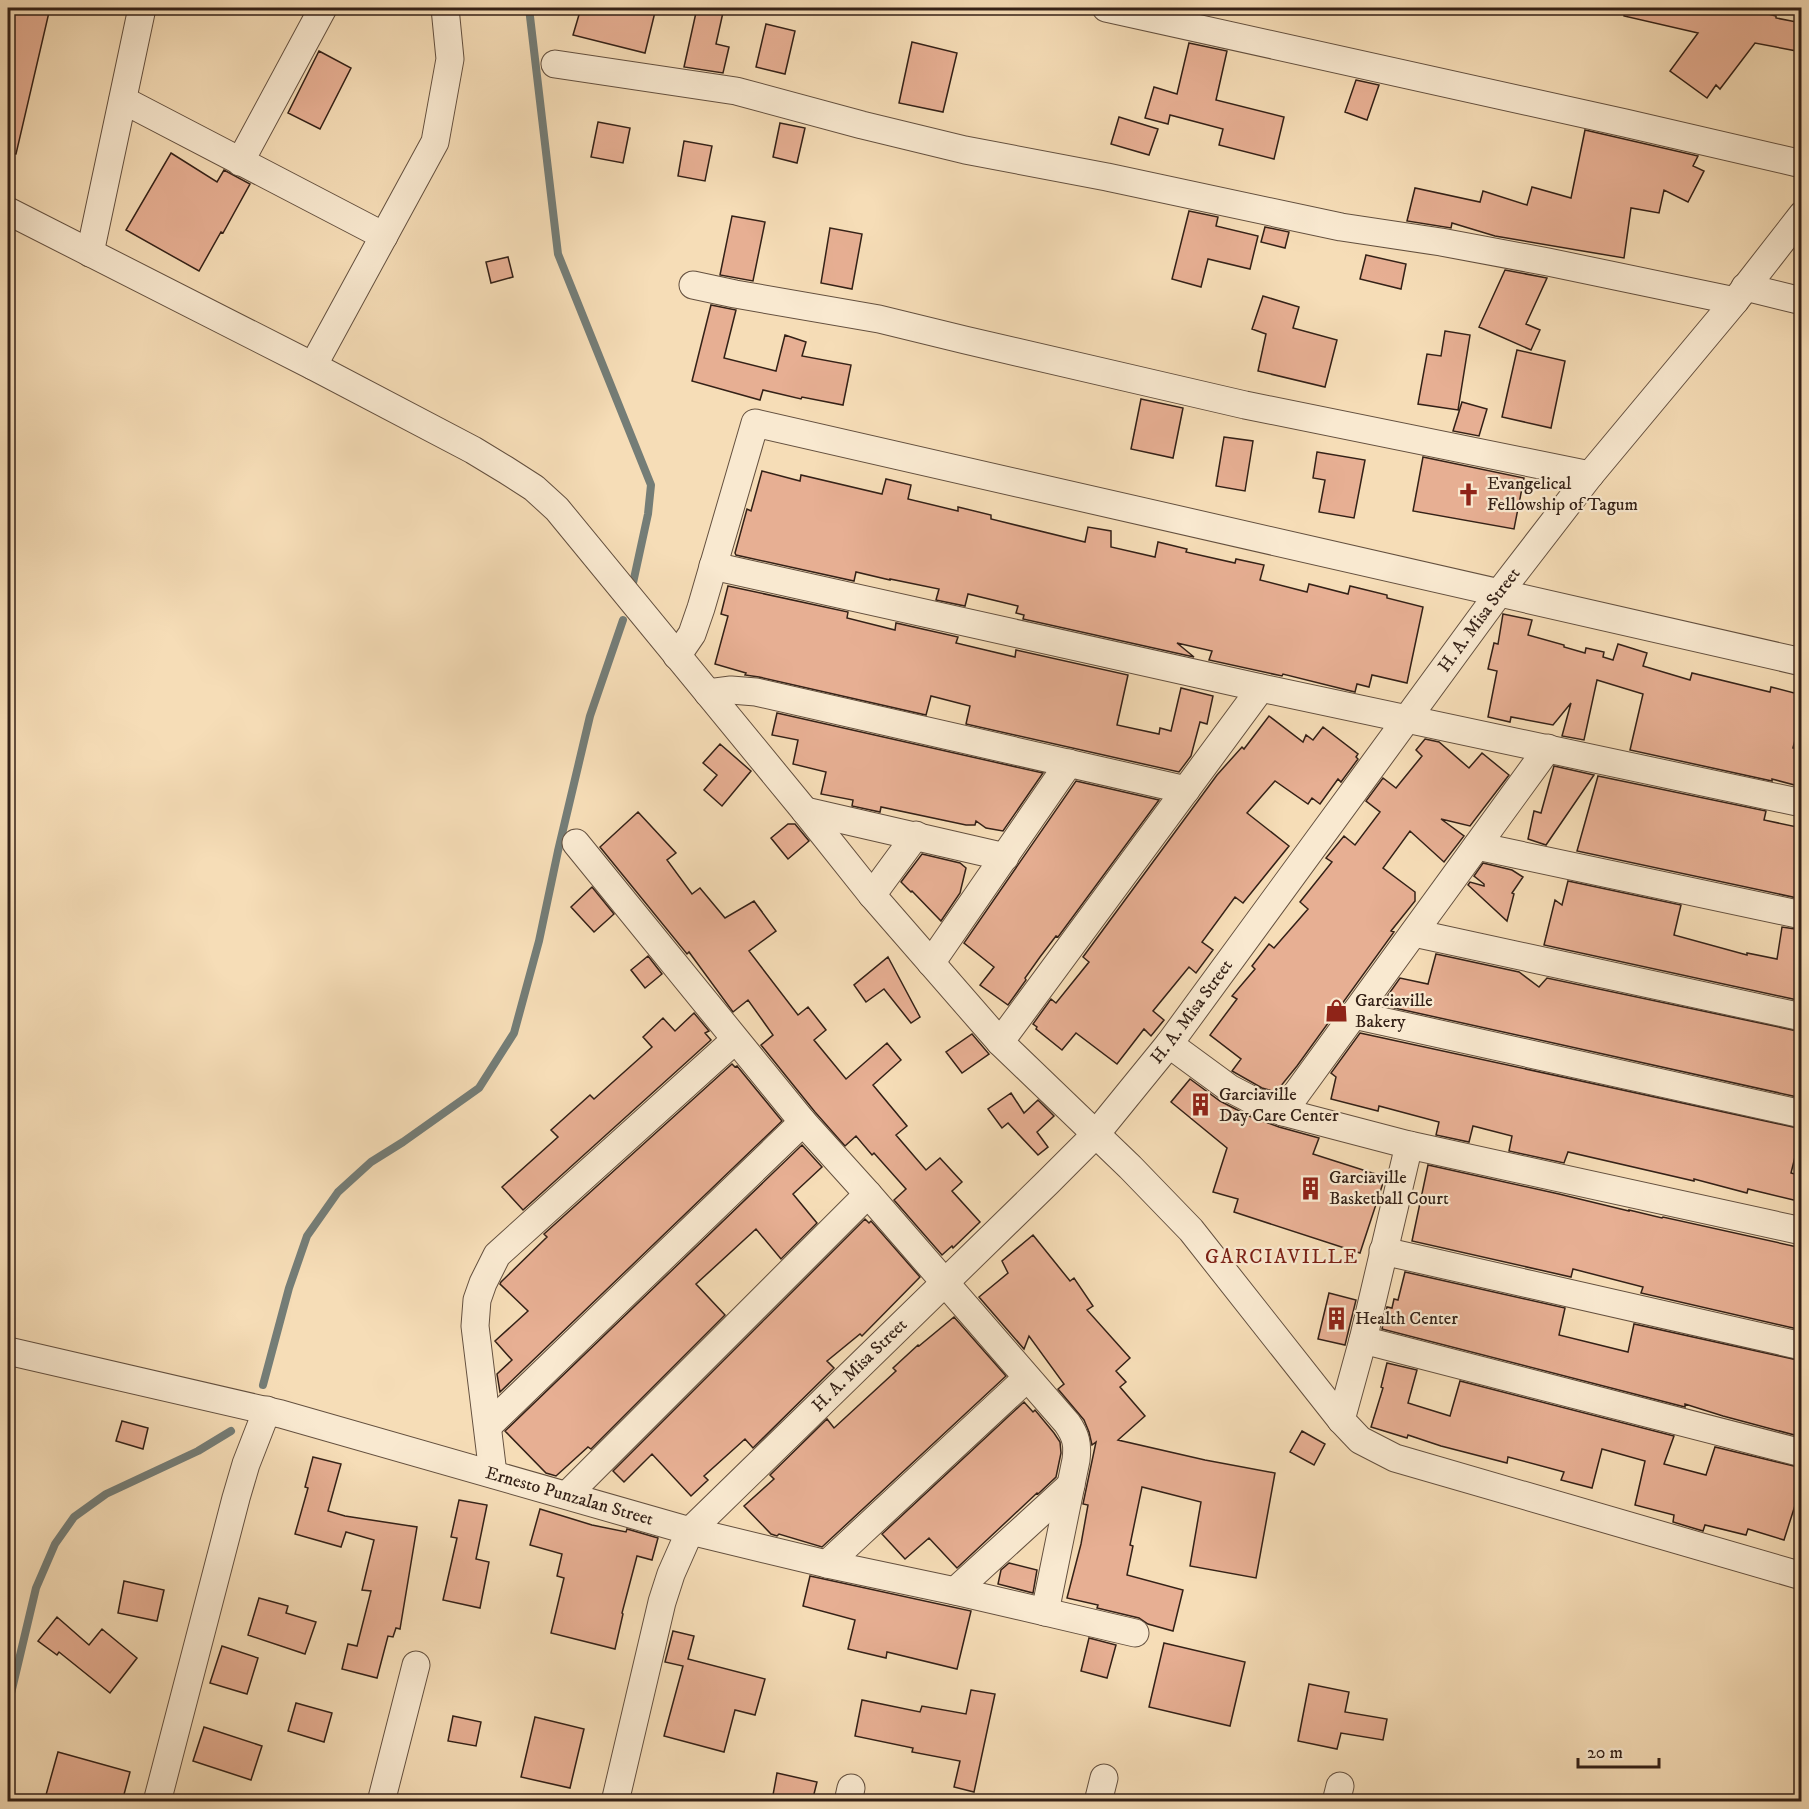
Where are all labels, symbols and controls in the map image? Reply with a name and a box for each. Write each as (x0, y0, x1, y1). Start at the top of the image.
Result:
place label: Evangelical Fellowship of Tagum (1487, 473, 1638, 516)
church icon: Evangelical Fellowship of Tagum (1456, 481, 1482, 507)
street label: H. A. Misa Street (1434, 563, 1525, 677)
street label: H. A. Misa Street (1146, 955, 1238, 1069)
place label: Garciaville Bakery (1355, 990, 1433, 1033)
shop icon: Garciaville Bakery (1324, 998, 1350, 1024)
place label: Garciaville Day Care Center (1219, 1084, 1339, 1127)
building icon: Garciaville Day Care Center (1188, 1092, 1214, 1118)
place label: Garciaville Basketball Court (1329, 1167, 1449, 1210)
building icon: Garciaville Basketball Court (1298, 1175, 1324, 1201)
district label: GARCIAVILLE (1205, 1245, 1359, 1270)
building icon: Health Center (1324, 1306, 1350, 1332)
place label: Health Center (1355, 1308, 1458, 1330)
street label: H. A. Misa Street (808, 1314, 912, 1417)
street label: Ernesto Punzalan Street (483, 1462, 656, 1531)
scale bar (1578, 1731, 1659, 1769)
text: 20 m (1587, 1742, 1623, 1764)

